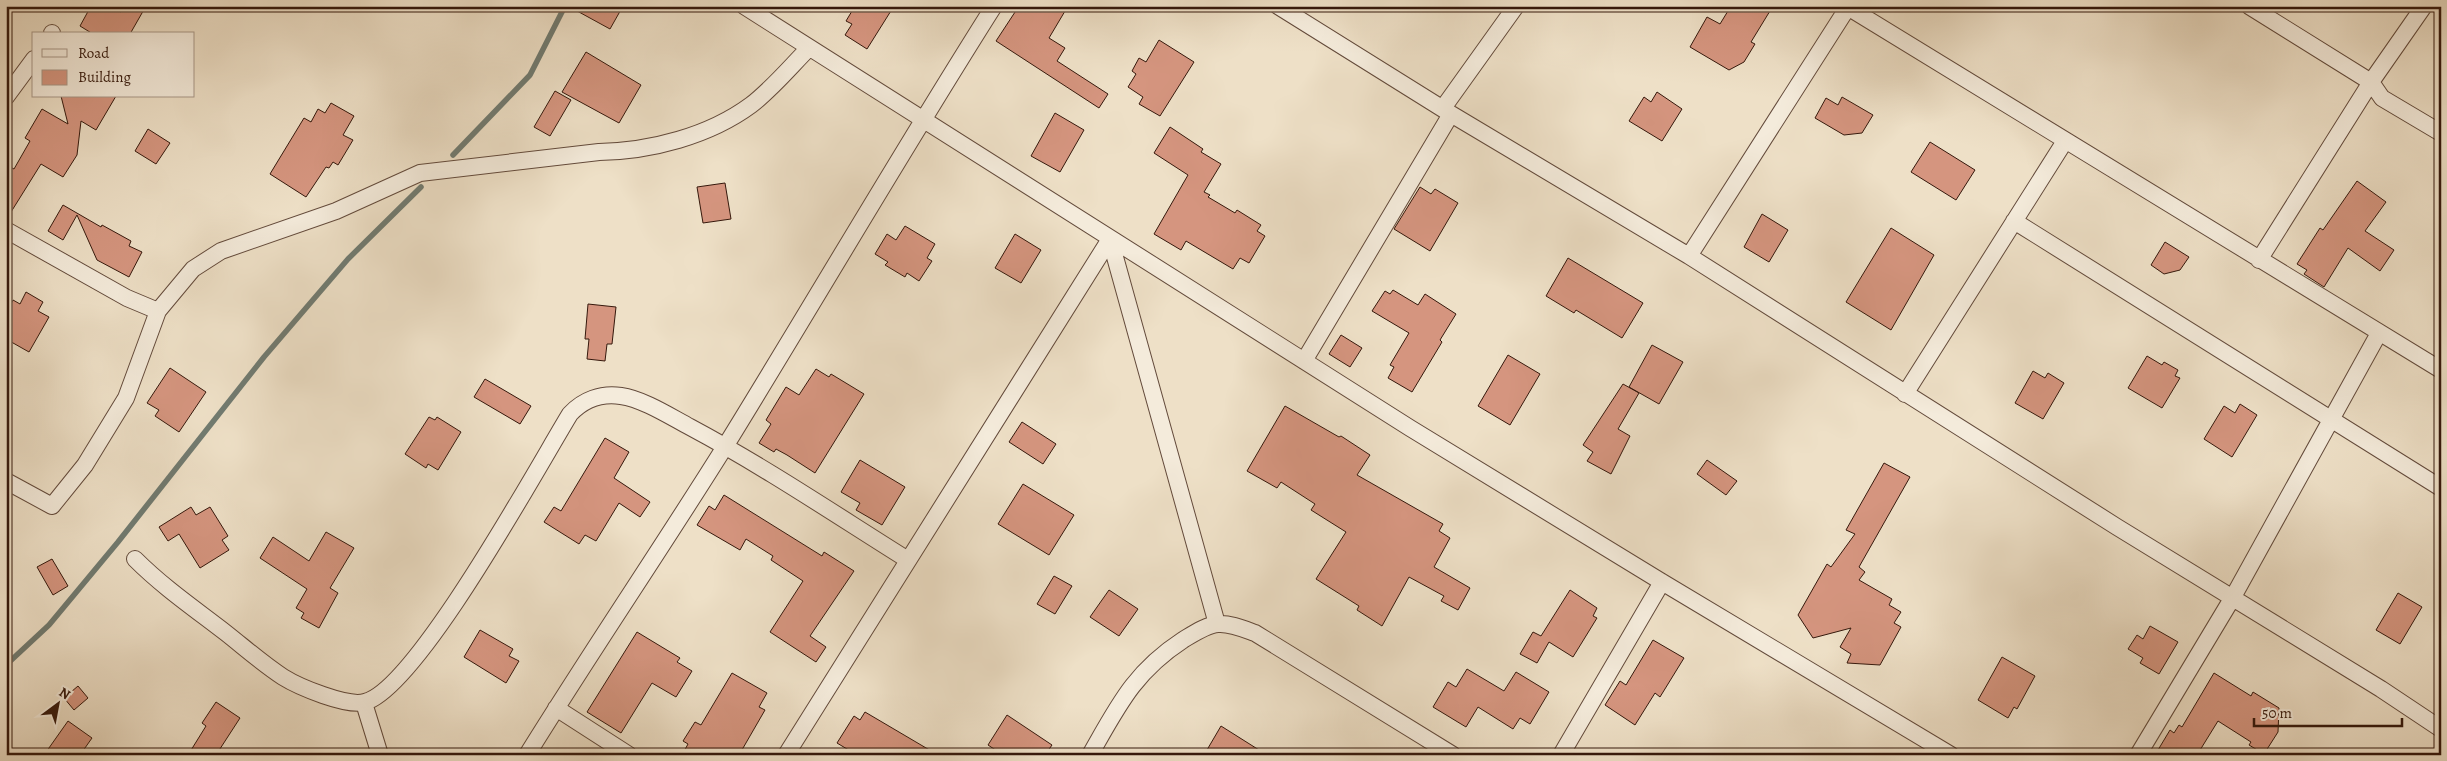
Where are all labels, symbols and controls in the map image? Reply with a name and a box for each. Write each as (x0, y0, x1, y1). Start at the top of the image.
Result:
legend (32, 32, 195, 98)
text: Road (78, 43, 110, 63)
text: Building (78, 67, 131, 87)
north arrow (32, 678, 82, 728)
text: N (55, 683, 74, 704)
scale bar (2254, 696, 2402, 728)
text: 50 m (2262, 703, 2292, 723)

